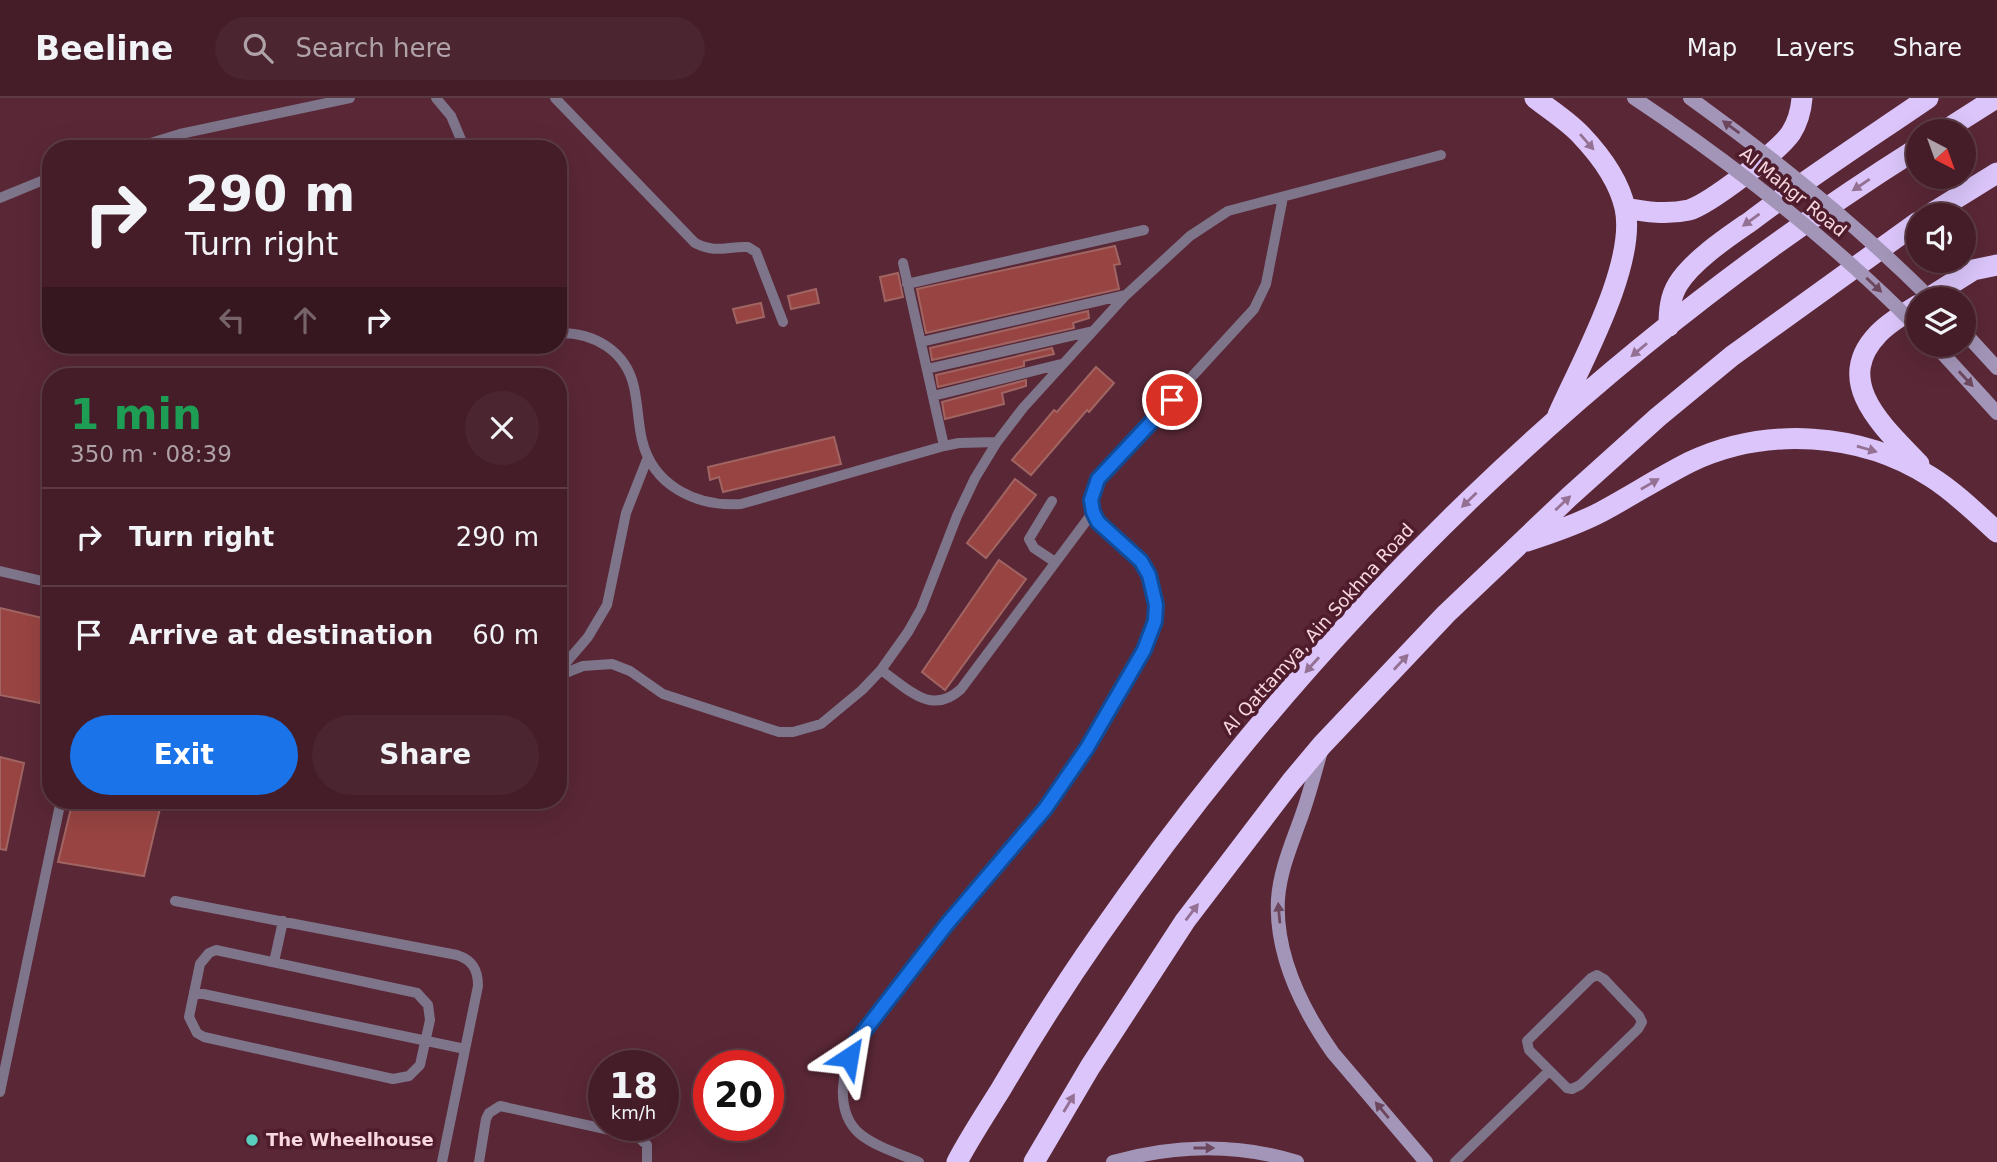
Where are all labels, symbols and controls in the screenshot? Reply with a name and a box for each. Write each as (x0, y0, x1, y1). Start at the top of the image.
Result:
search box (215, 17, 705, 80)
text: Beeline (35, 29, 173, 68)
icon: search (239, 29, 277, 67)
text: Search here (295, 33, 452, 63)
text: Map (1687, 34, 1737, 62)
text: Layers (1775, 34, 1855, 62)
text: Share (1893, 34, 1962, 62)
north arrow (1906, 119, 1976, 189)
map controls (1906, 119, 1976, 357)
one-way arrow (1722, 120, 1740, 135)
one-way arrow (1579, 134, 1594, 151)
street label: Al Mahgr Road (1736, 142, 1851, 241)
text: 290 m (185, 166, 355, 223)
icon: right (70, 168, 161, 259)
one-way arrow (1852, 178, 1870, 192)
button: sound (1906, 203, 1976, 273)
one-way arrow (1742, 213, 1760, 227)
text: Turn right (185, 225, 338, 263)
one-way arrow (1865, 277, 1882, 293)
button: layers (1906, 287, 1976, 357)
icon: left (213, 301, 251, 339)
icon: ahead (286, 301, 324, 339)
icon: right (359, 301, 397, 339)
one-way arrow (1631, 342, 1648, 357)
pin (1142, 370, 1202, 430)
one-way arrow (1958, 370, 1975, 387)
icon: arrive (1153, 381, 1191, 419)
text: 1 min (70, 390, 202, 439)
button: close (465, 391, 539, 465)
text: 350 m · 08:39 (70, 441, 232, 467)
one-way arrow (1857, 444, 1878, 454)
one-way arrow (1640, 478, 1659, 491)
one-way arrow (1460, 492, 1477, 509)
one-way arrow (1554, 494, 1571, 511)
icon: right (70, 518, 108, 556)
street label: Al Qattamya, Ain Sokhna Road (1217, 519, 1418, 738)
text: Turn right (129, 522, 274, 552)
text: 290 m (456, 522, 539, 552)
icon: arrive (70, 616, 108, 654)
text: Arrive at destination (129, 620, 433, 650)
text: 60 m (472, 620, 539, 650)
one-way arrow (1392, 654, 1409, 671)
one-way arrow (1304, 656, 1320, 673)
button: Exit (70, 715, 298, 795)
button: Share (312, 715, 539, 795)
one-way arrow (1273, 902, 1284, 924)
one-way arrow (1185, 903, 1199, 921)
position arrow (812, 1020, 886, 1094)
speed limit sign: 20 (693, 1050, 784, 1141)
text: 18 (609, 1066, 658, 1106)
one-way arrow (1063, 1094, 1075, 1113)
one-way arrow (1374, 1101, 1390, 1119)
text: km/h (611, 1102, 656, 1123)
place label: The Wheelhouse (266, 1129, 434, 1150)
marker: The Wheelhouse (244, 1132, 260, 1148)
one-way arrow (1194, 1142, 1216, 1154)

